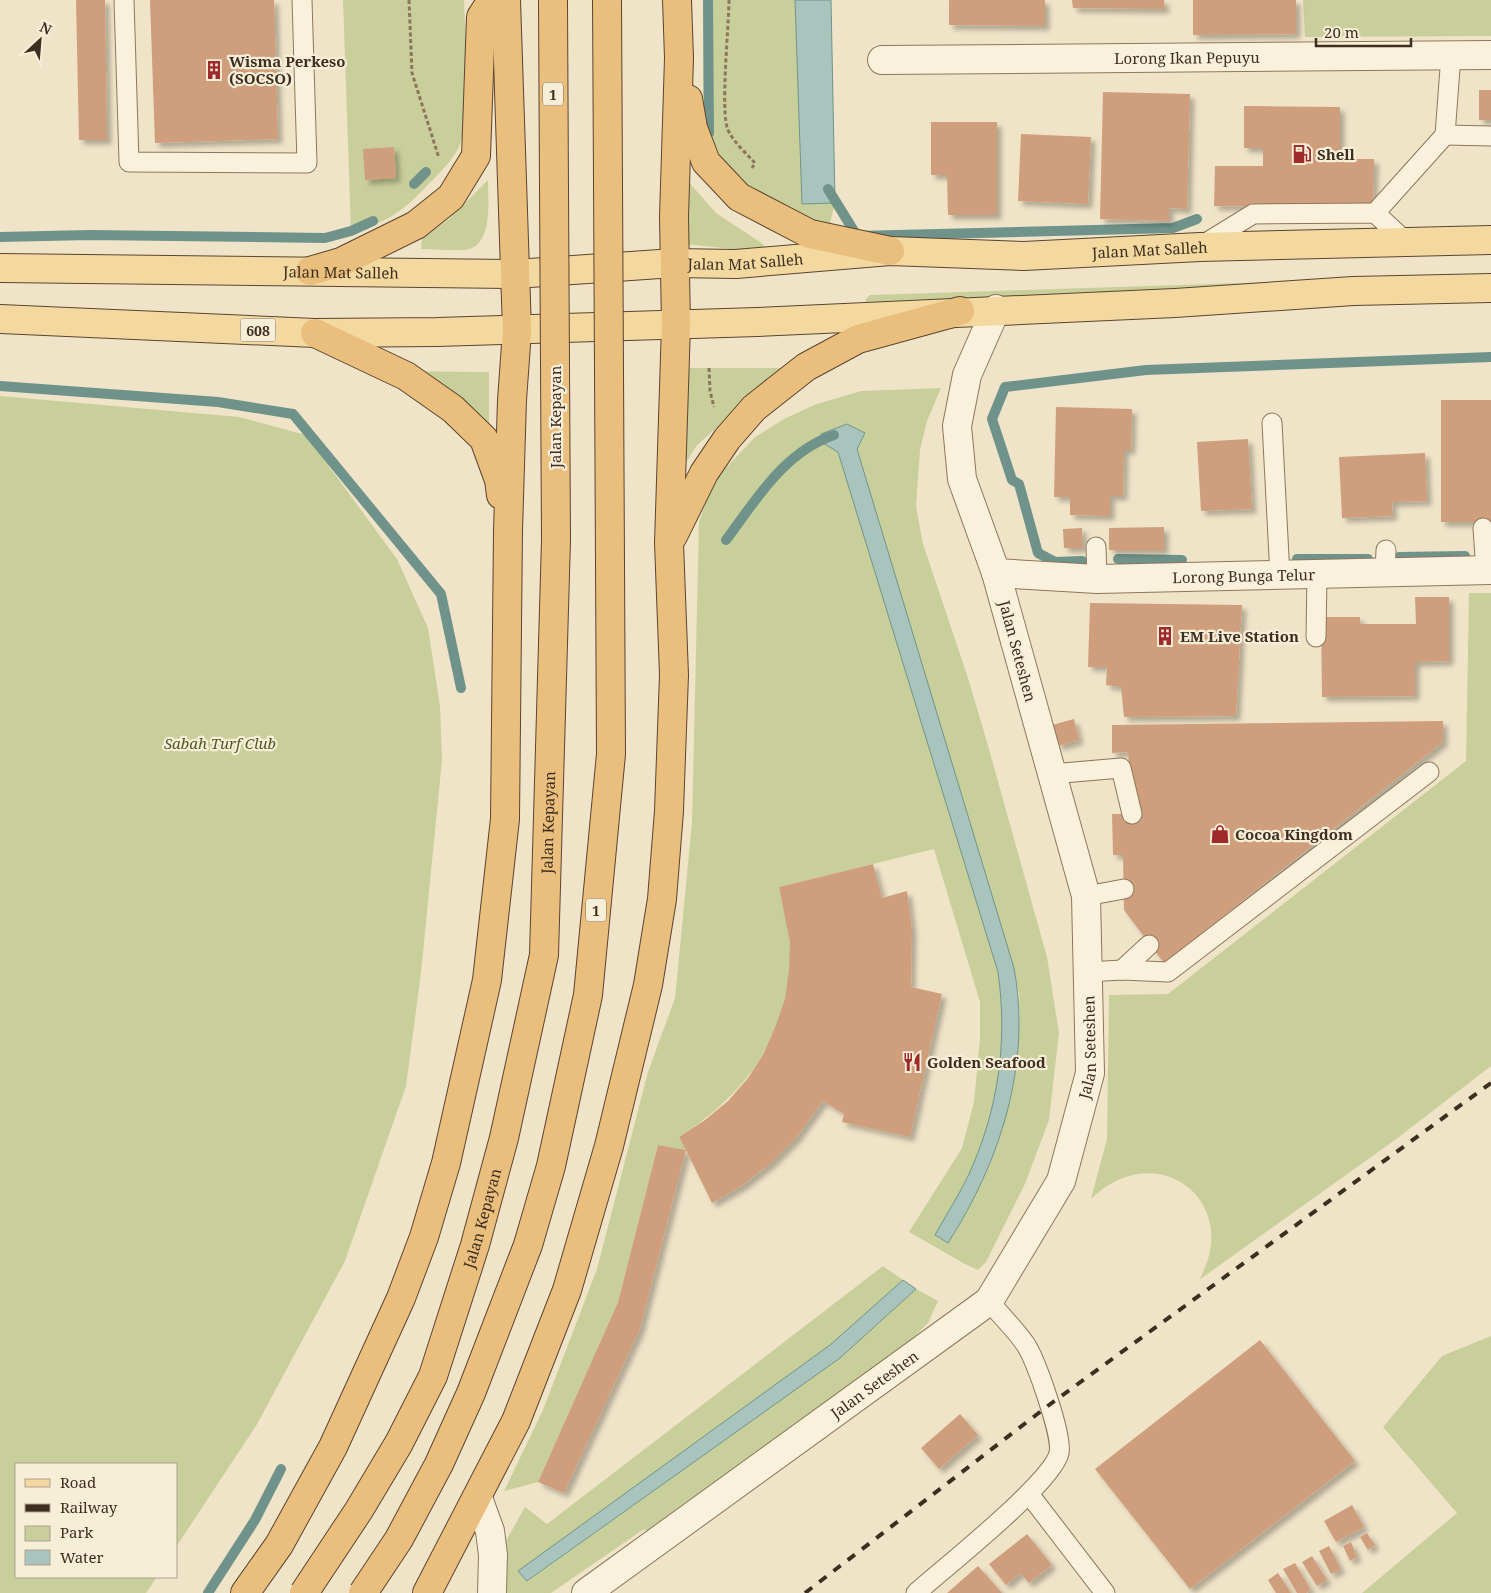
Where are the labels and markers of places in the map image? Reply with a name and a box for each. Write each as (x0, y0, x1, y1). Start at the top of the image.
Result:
place label: Wisma Perkeso (SOCSO) (229, 51, 345, 88)
building icon: Wisma Perkeso (SOCSO) (203, 59, 225, 81)
fuel station icon: Shell (1291, 143, 1313, 165)
place label: Shell (1317, 144, 1356, 164)
building icon: EM Live Station (1154, 625, 1176, 647)
place label: EM Live Station (1180, 626, 1299, 646)
shop icon: Cocoa Kingdom (1209, 823, 1231, 845)
place label: Cocoa Kingdom (1235, 824, 1353, 844)
restaurant icon: Golden Seafood (901, 1051, 923, 1073)
place label: Golden Seafood (927, 1052, 1046, 1072)

